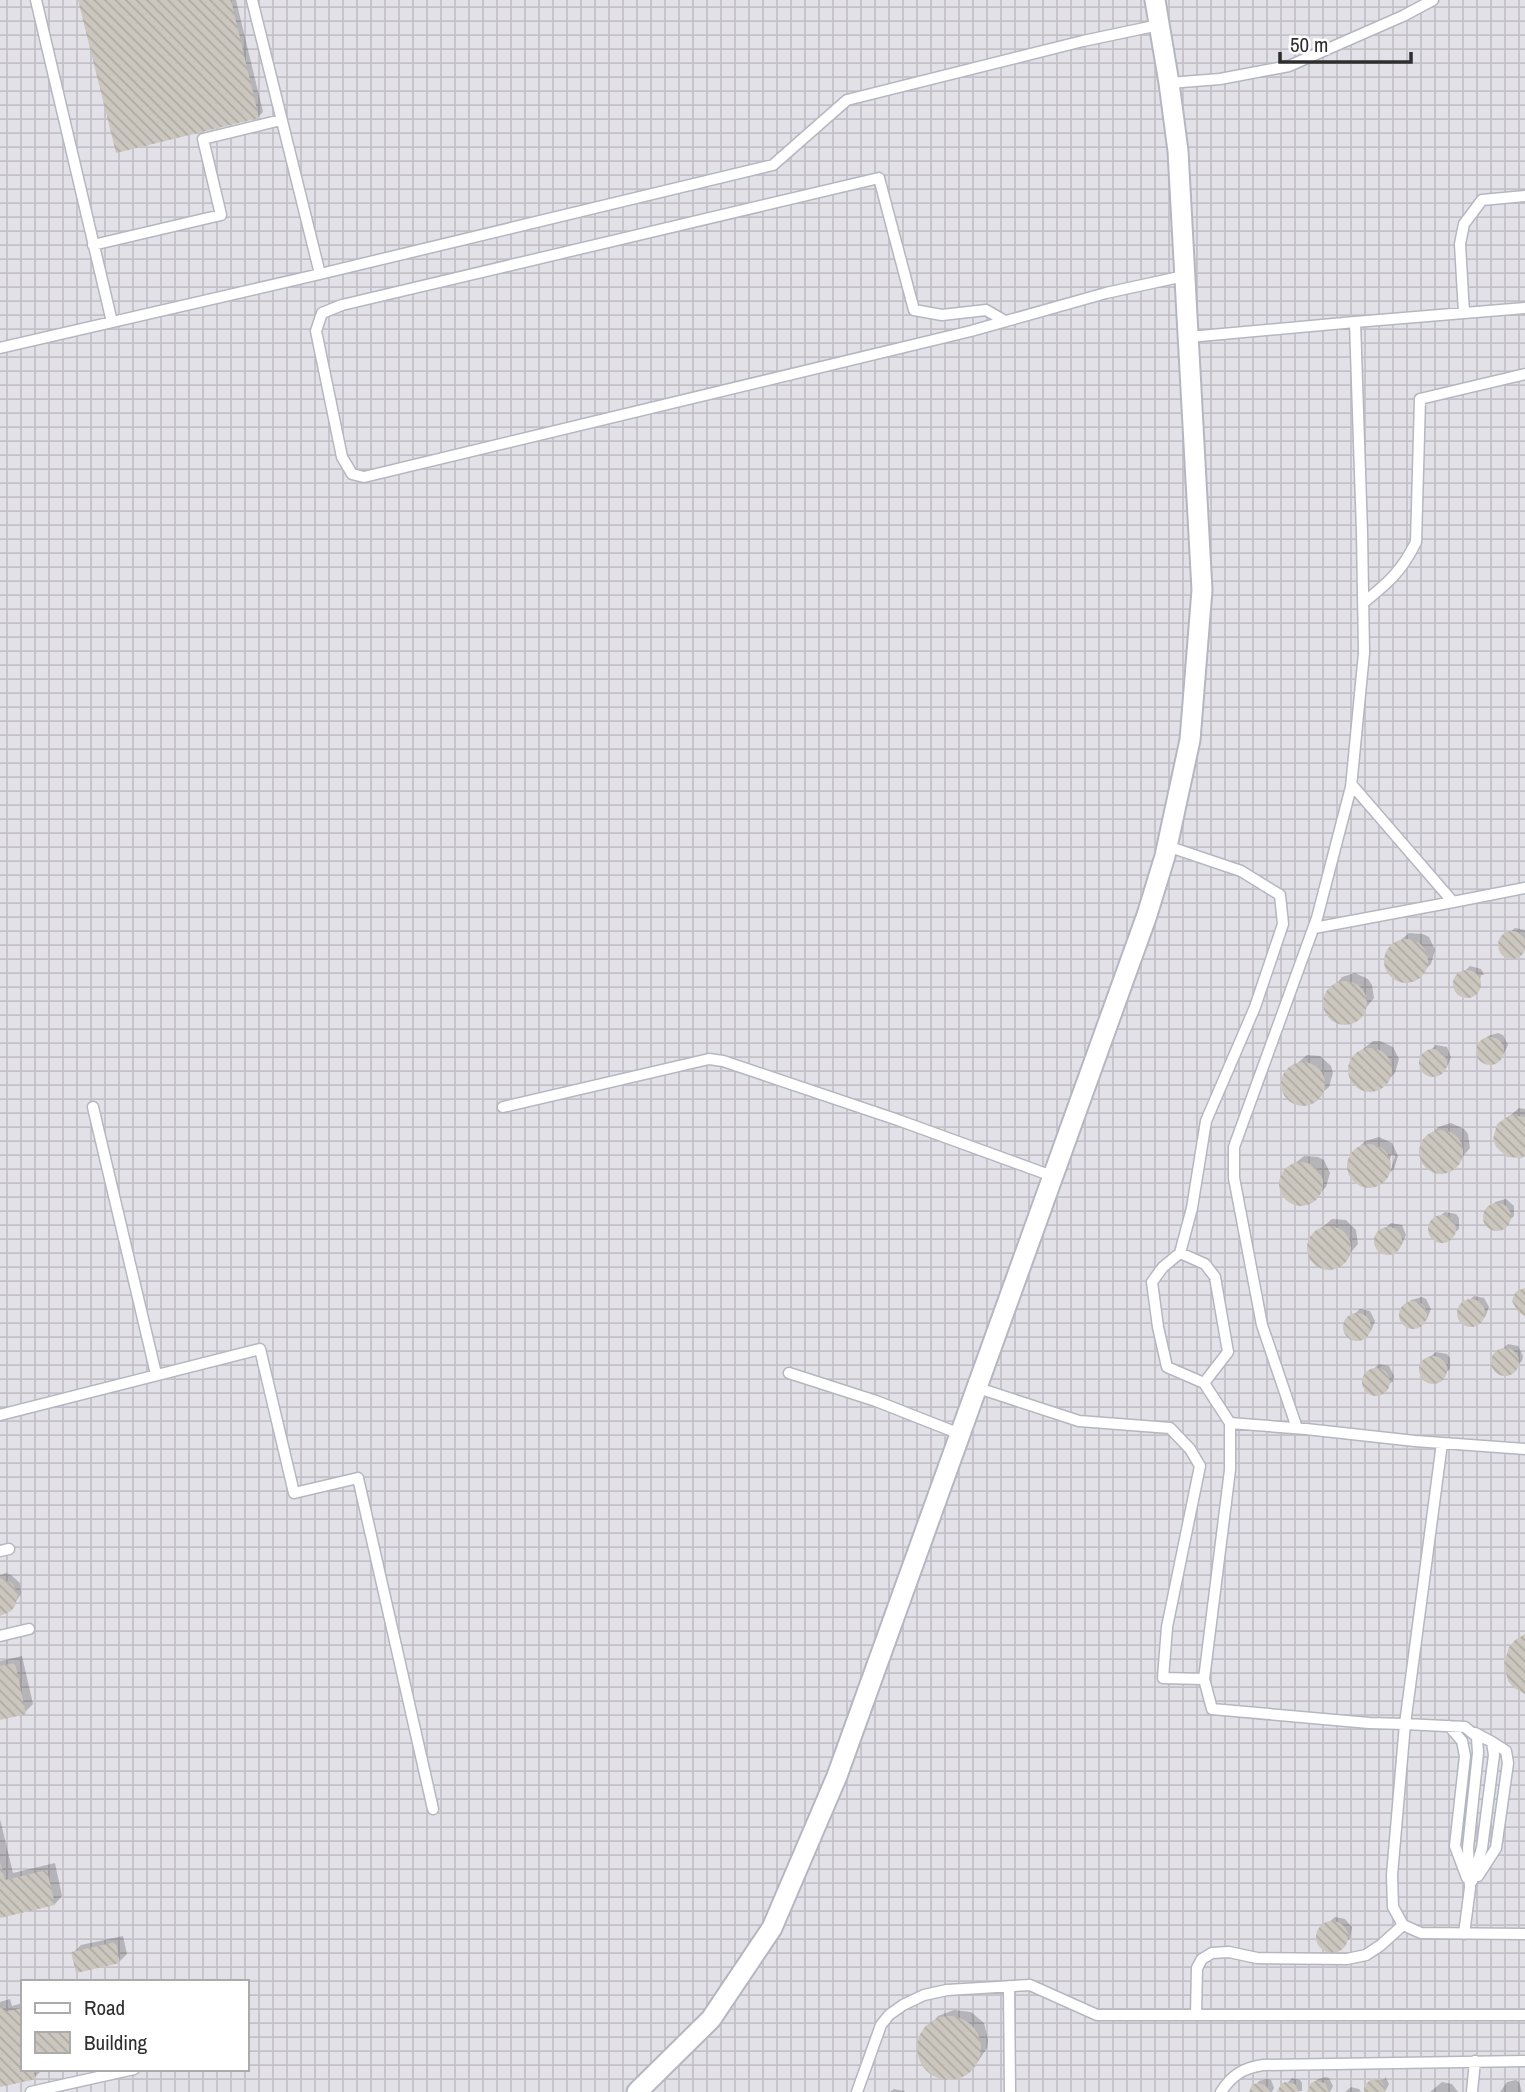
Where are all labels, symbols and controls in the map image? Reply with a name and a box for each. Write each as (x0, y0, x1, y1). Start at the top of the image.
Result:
scale bar (1280, 21, 1411, 65)
text: 50 m (1290, 30, 1328, 59)
legend (21, 1980, 248, 2071)
text: Road (84, 1993, 125, 2022)
text: Building (84, 2028, 148, 2057)

